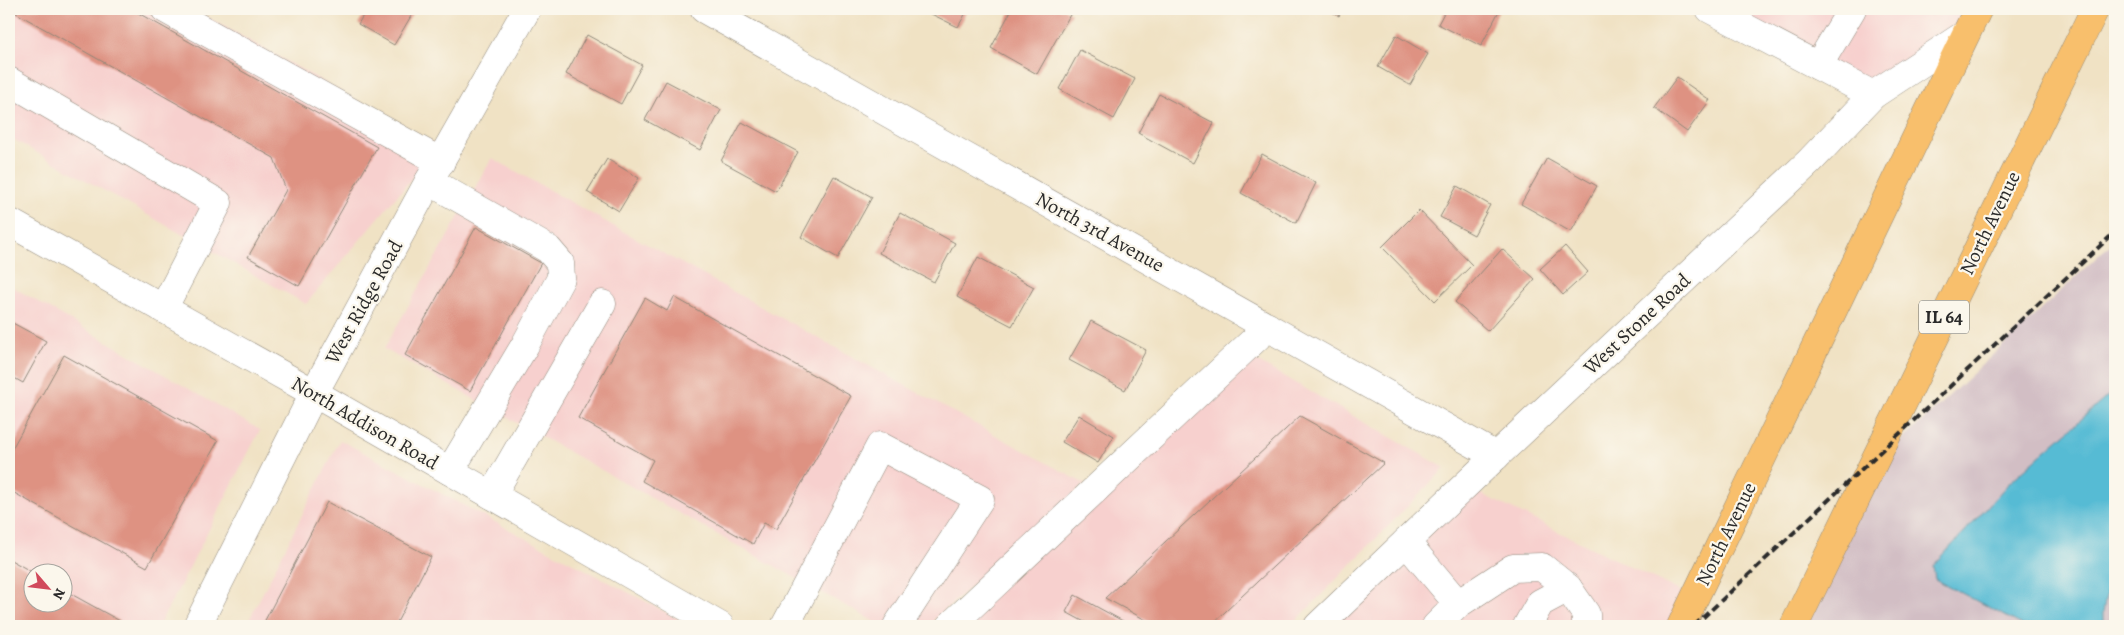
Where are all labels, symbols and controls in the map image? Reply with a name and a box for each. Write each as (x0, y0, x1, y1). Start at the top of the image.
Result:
street label: North Avenue (1953, 167, 2027, 279)
street label: North 3rd Avenue (1031, 186, 1169, 278)
street label: West Ridge Road (318, 235, 409, 370)
street label: West Stone Road (1577, 267, 1697, 381)
road number: IL 64 (1919, 300, 1969, 334)
street label: North Addison Road (286, 370, 444, 476)
street label: North Avenue (1689, 478, 1763, 590)
north arrow (22, 562, 72, 612)
text: N (48, 585, 70, 603)

